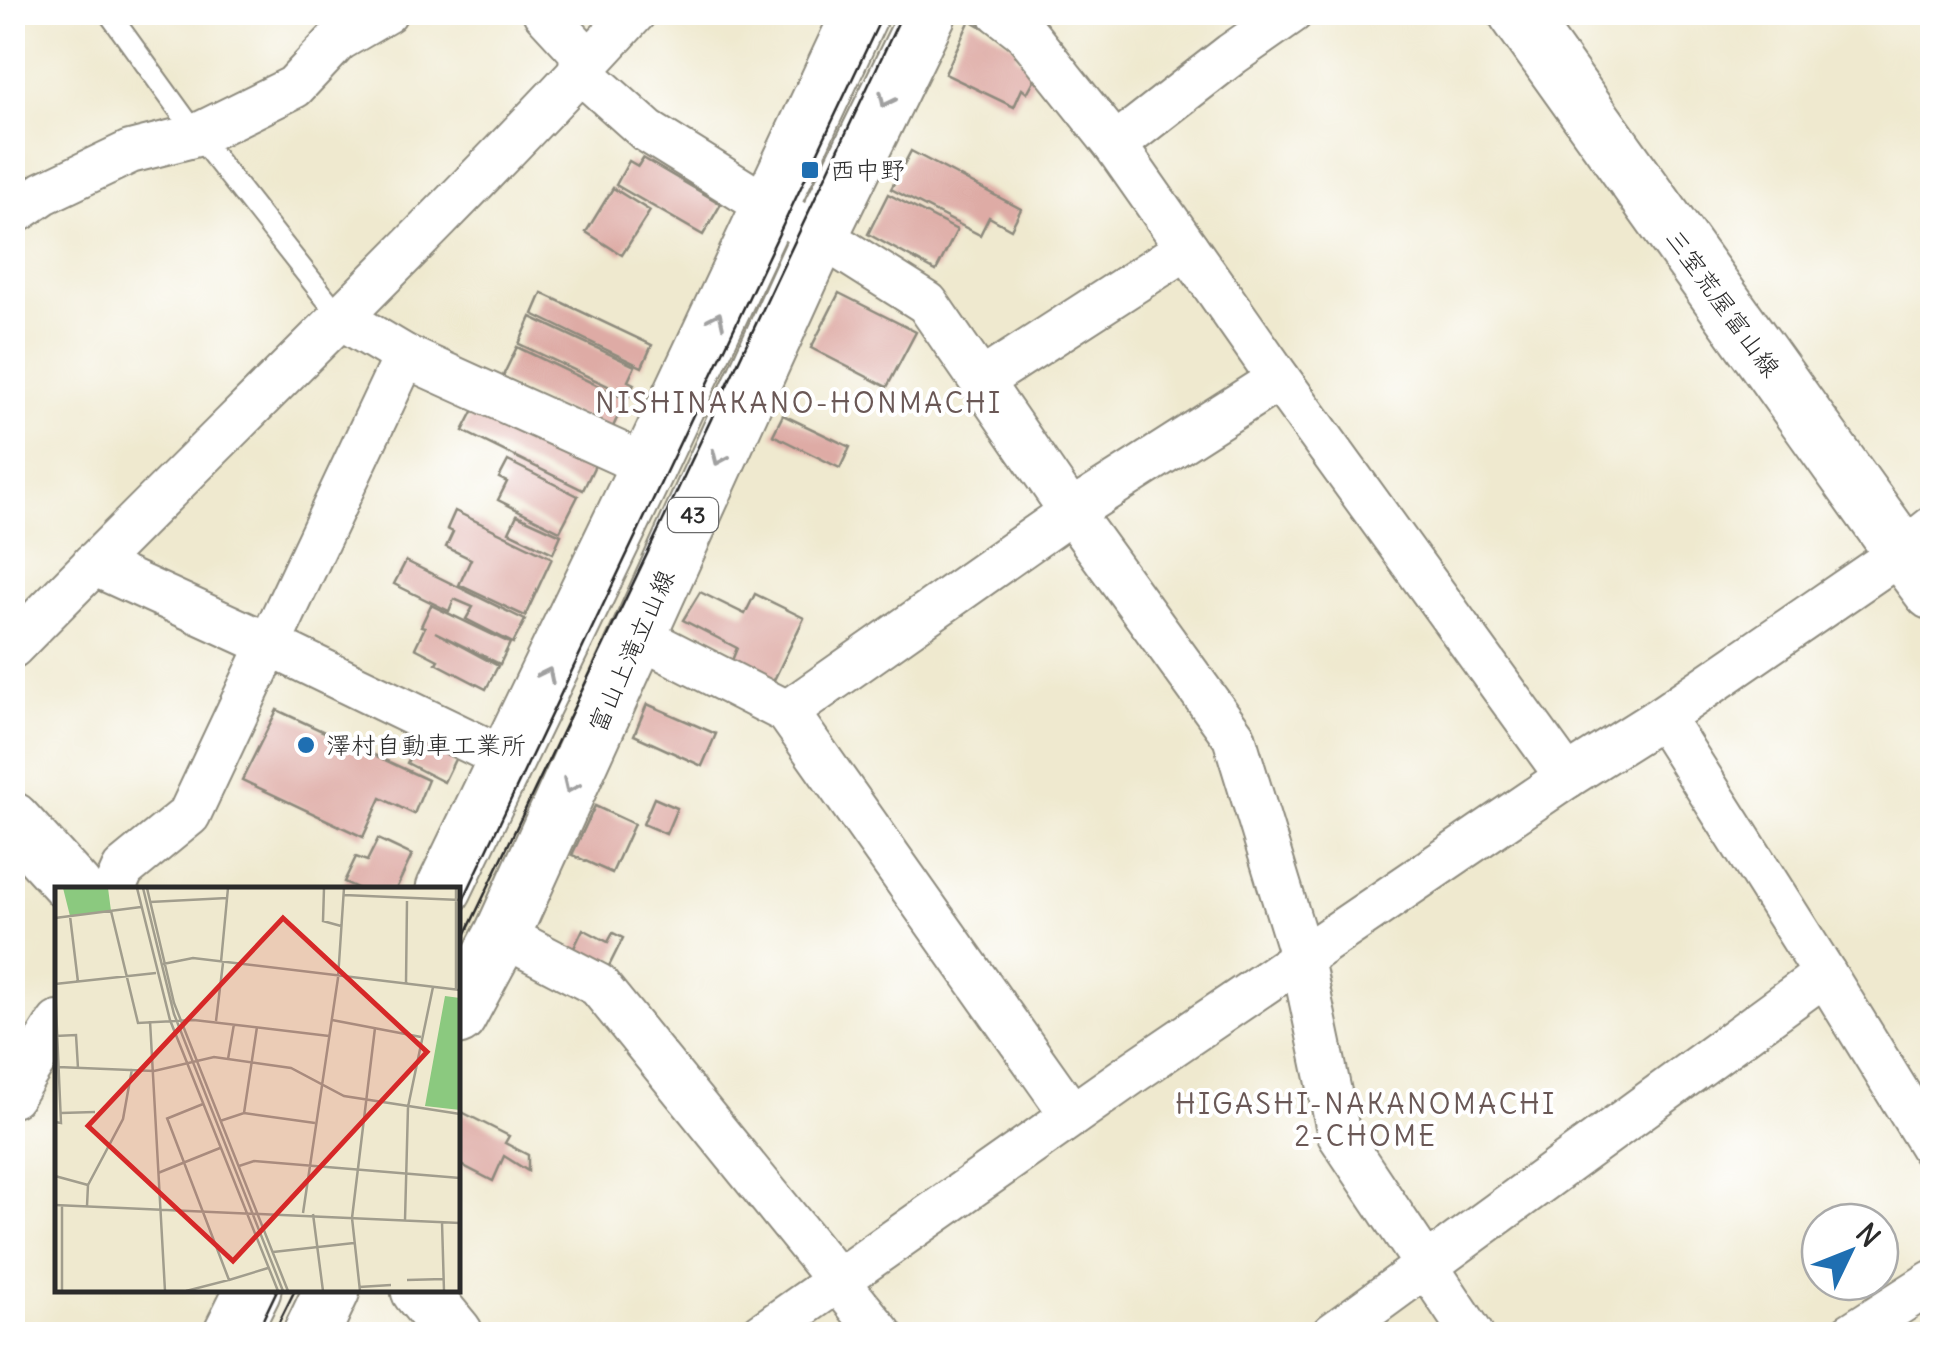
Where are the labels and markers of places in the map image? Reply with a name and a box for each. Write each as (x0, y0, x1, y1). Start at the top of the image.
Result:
place label: 西中野 (830, 154, 905, 186)
marker: 西中野 (799, 159, 821, 181)
place label: 澤村自動車工業所 (326, 729, 526, 761)
marker: 澤村自動車工業所 (295, 734, 317, 756)

